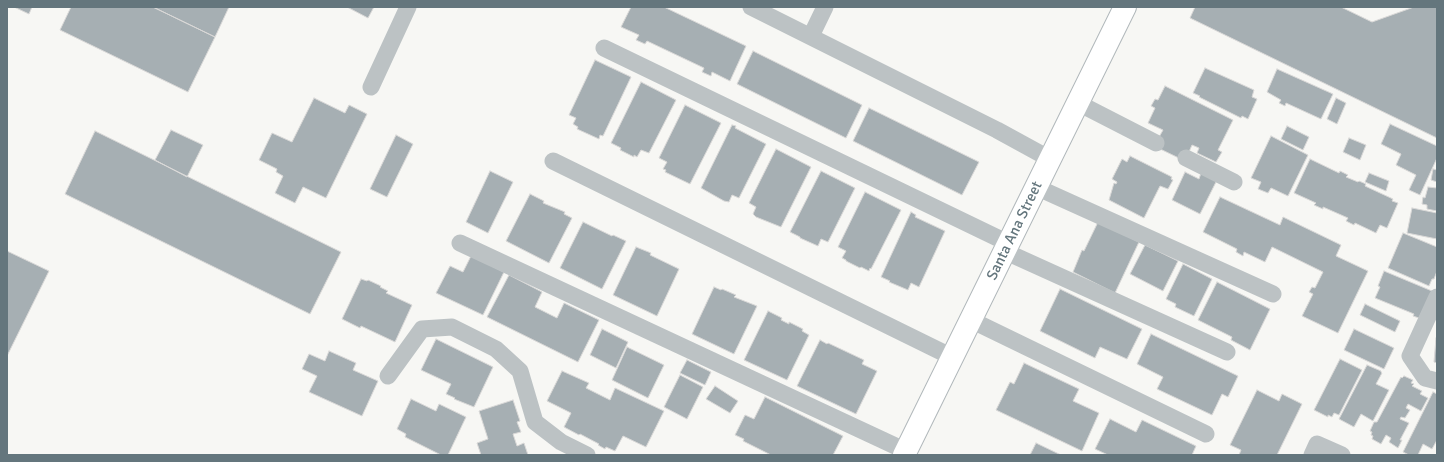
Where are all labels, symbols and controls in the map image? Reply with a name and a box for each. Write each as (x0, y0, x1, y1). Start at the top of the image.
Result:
street label: Santa Ana Street (983, 179, 1047, 283)

